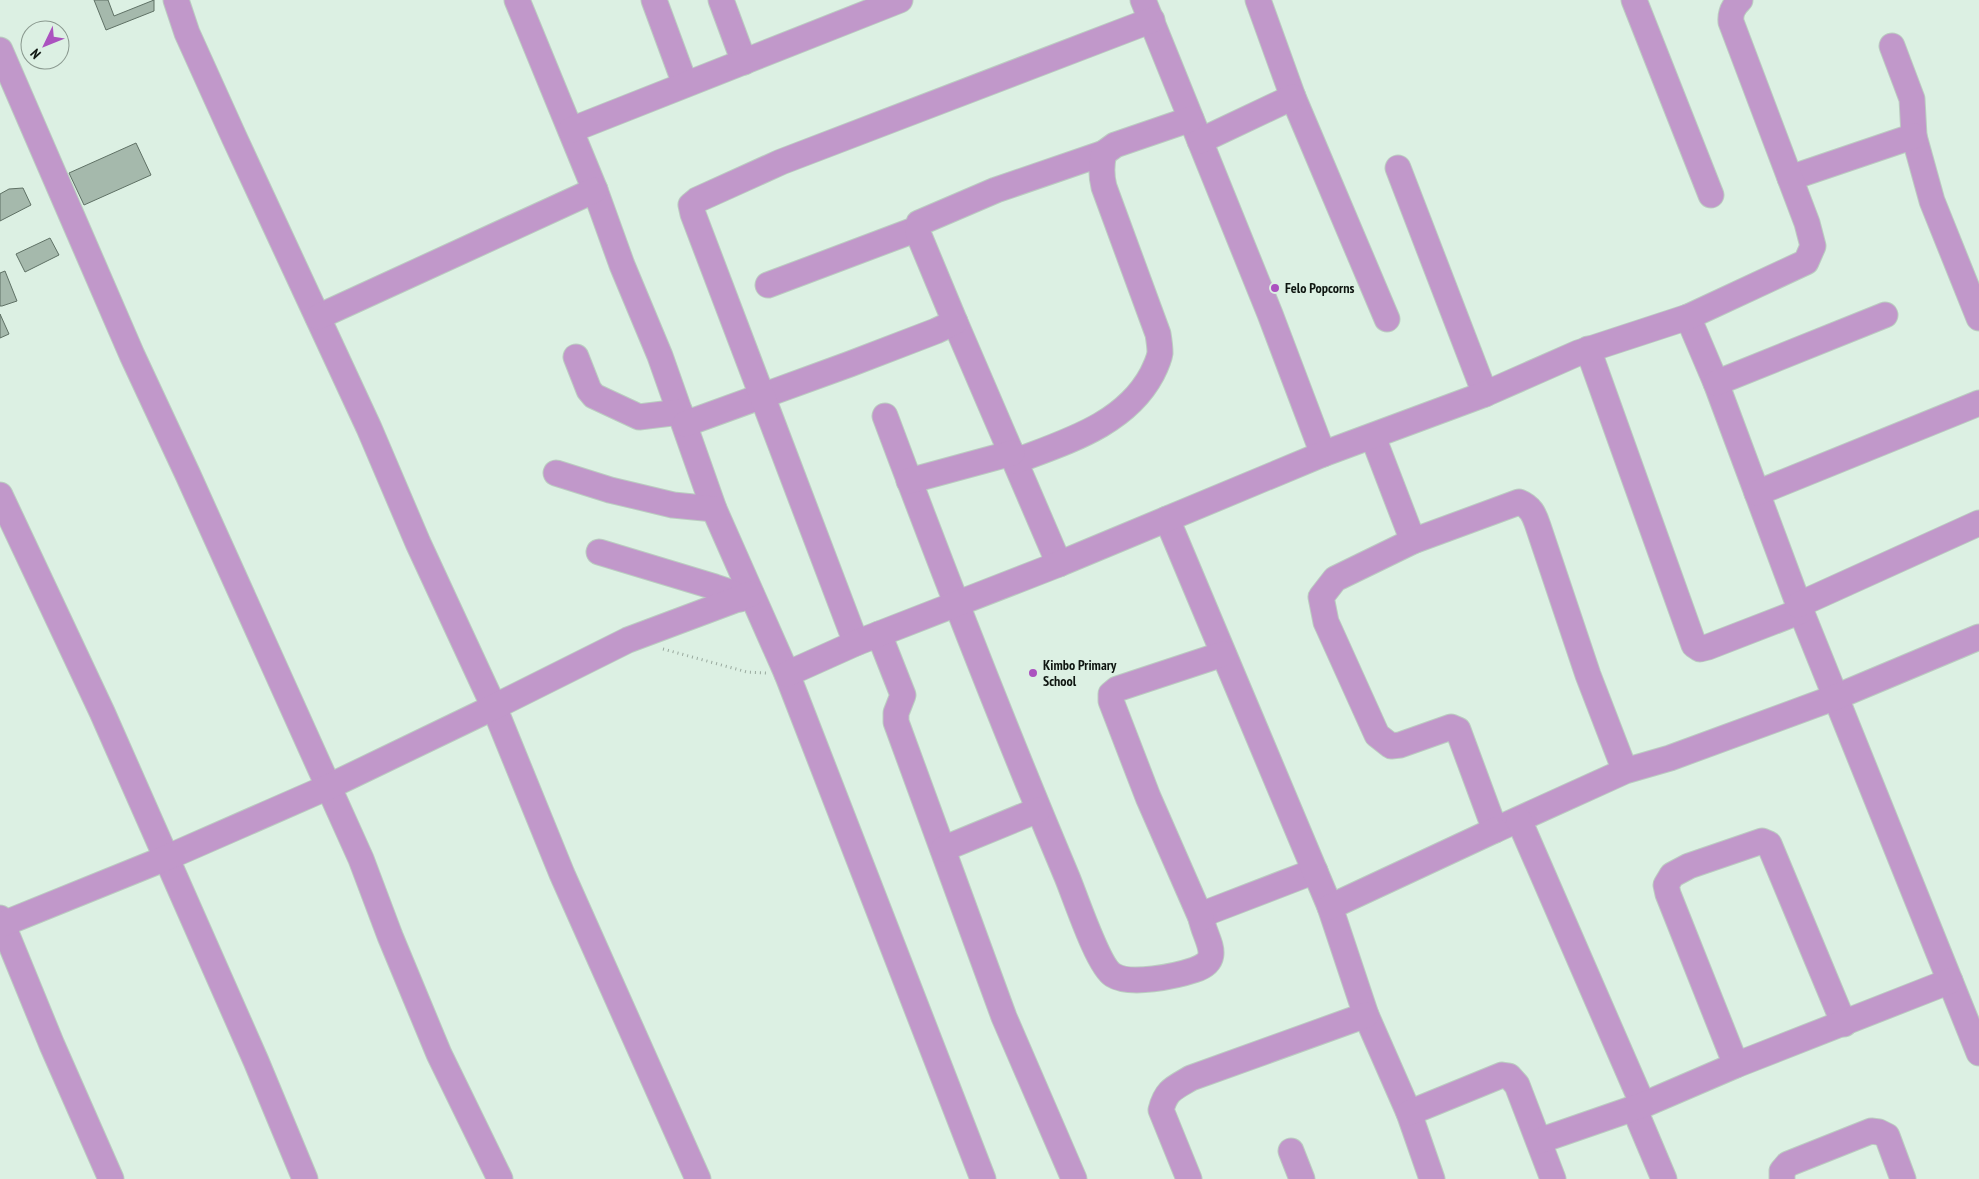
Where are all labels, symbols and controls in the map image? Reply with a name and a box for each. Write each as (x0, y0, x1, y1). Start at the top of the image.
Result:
north arrow (20, 20, 70, 70)
text: N (26, 45, 45, 63)
place label: Felo Popcorns (1285, 279, 1354, 297)
marker: Felo Popcorns (1269, 282, 1281, 294)
place label: Kimbo Primary School (1043, 656, 1117, 690)
marker: Kimbo Primary School (1027, 667, 1039, 679)

